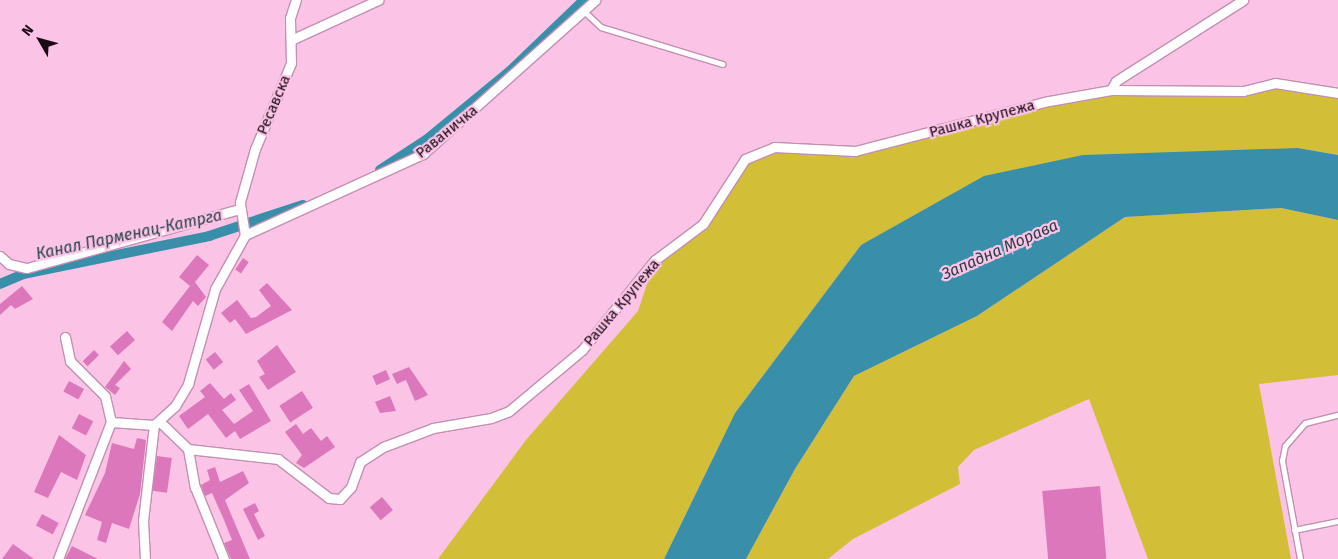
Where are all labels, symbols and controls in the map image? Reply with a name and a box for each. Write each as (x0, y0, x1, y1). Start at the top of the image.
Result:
north arrow (15, 15, 65, 65)
text: N (18, 22, 37, 39)
street label: Ресавска (253, 73, 295, 137)
street label: Рашка Крупежа (927, 96, 1037, 142)
street label: Раваничка (412, 102, 482, 162)
water label: Канал Парменац-Катрга (34, 206, 224, 264)
water label: Западна Морава (939, 216, 1061, 284)
street label: Рашка Крупежа (580, 256, 664, 350)

